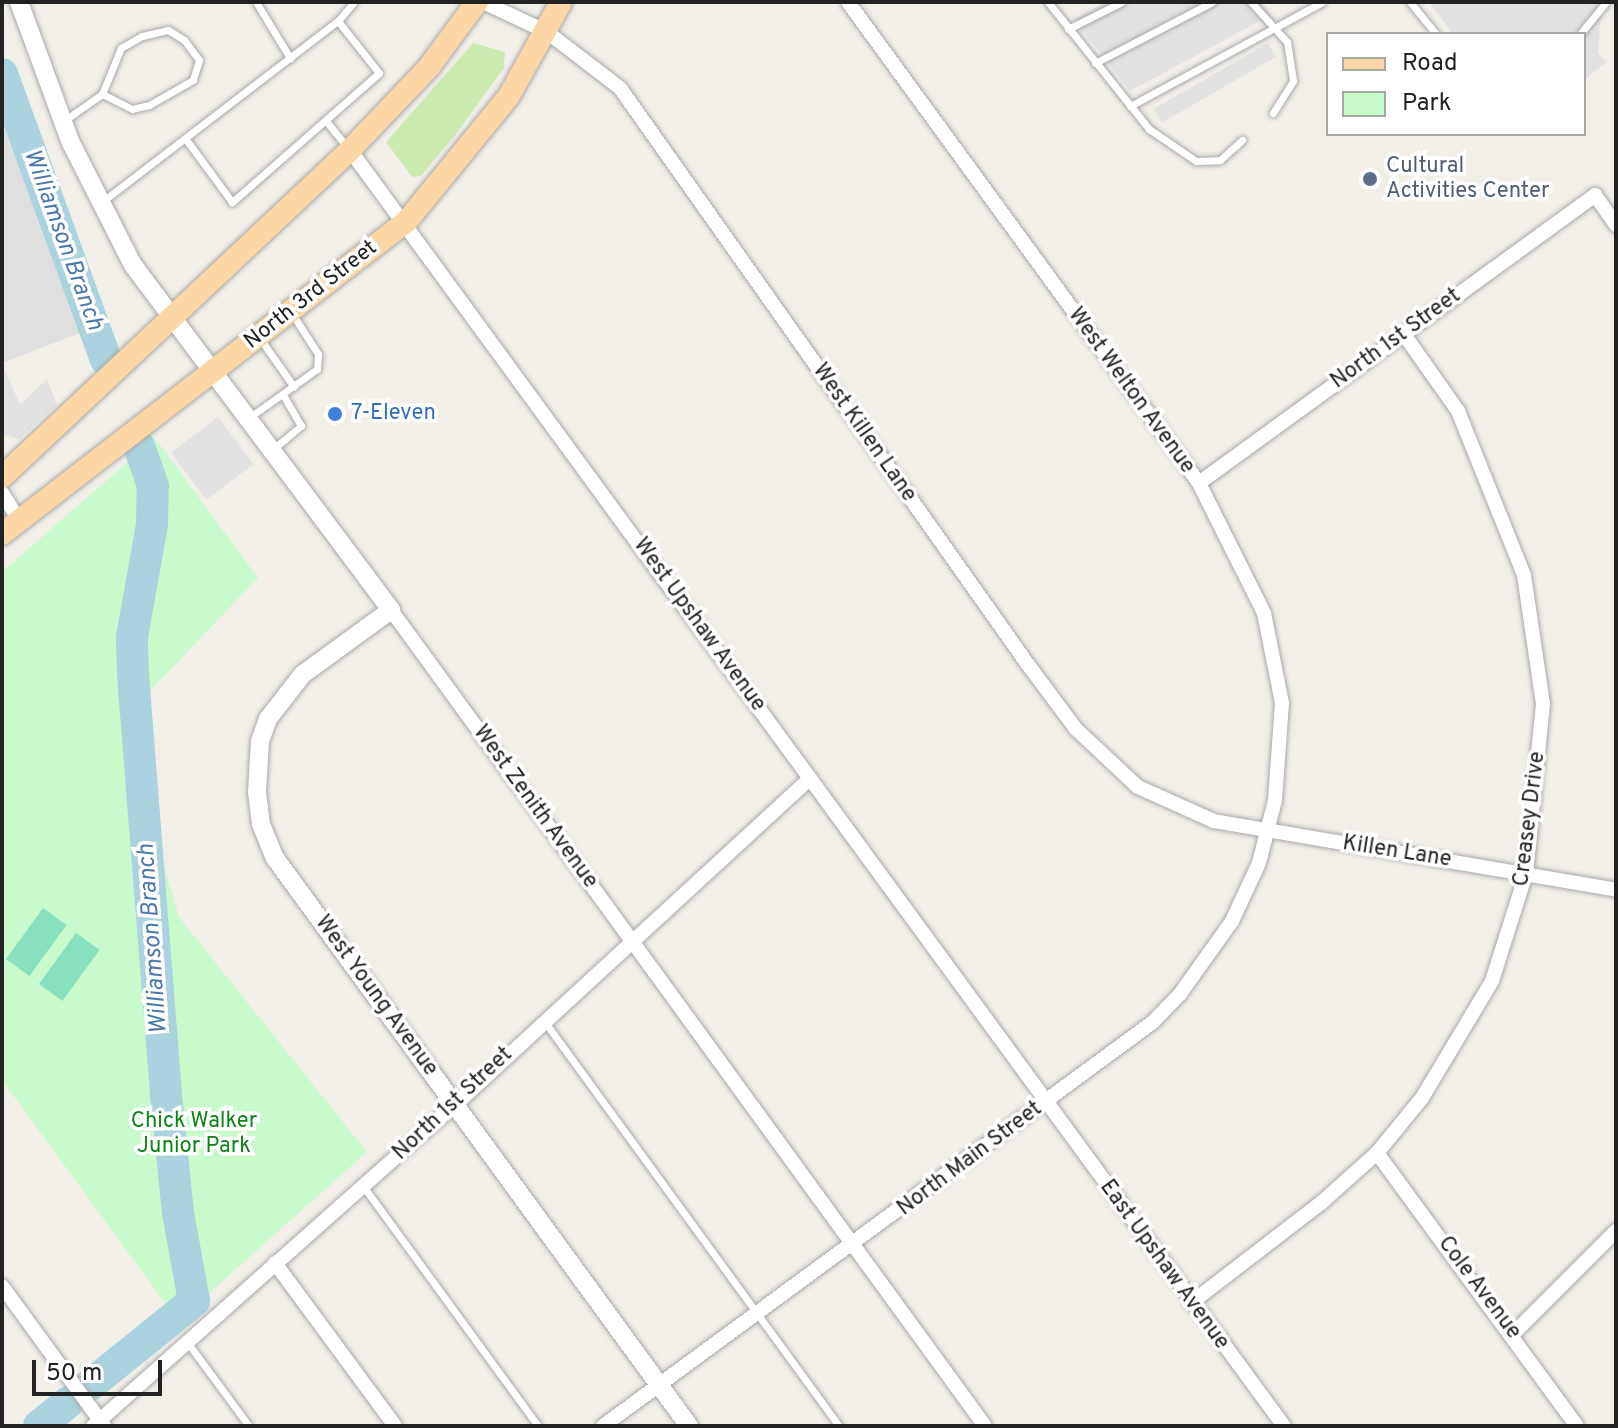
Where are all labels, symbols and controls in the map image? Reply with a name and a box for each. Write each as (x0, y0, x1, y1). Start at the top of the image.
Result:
legend (1326, 32, 1586, 136)
text: Road (1402, 49, 1458, 79)
text: Park (1402, 89, 1452, 119)
water label: Williamson Branch (16, 145, 108, 335)
place label: Cultural Activities Center (1386, 153, 1550, 204)
marker: Cultural Activities Center (1361, 170, 1379, 188)
street label: North 3rd Street (239, 235, 383, 355)
street label: North 1st Street (1326, 283, 1466, 395)
street label: West Welton Avenue (1061, 302, 1201, 480)
street label: West Killen Lane (806, 359, 922, 507)
place label: 7-Eleven (351, 401, 436, 427)
marker: 7-Eleven (326, 405, 344, 423)
street label: West Upshaw Avenue (627, 533, 771, 717)
street label: West Zenith Avenue (467, 720, 603, 894)
street label: Creasey Drive (1509, 750, 1551, 888)
street label: Killen Lane (1341, 830, 1453, 874)
water label: Williamson Branch (133, 843, 175, 1035)
street label: West Young Avenue (308, 910, 444, 1082)
street label: North 1st Street (388, 1042, 518, 1166)
street label: North Main Street (892, 1096, 1048, 1222)
park label: Chick Walker Junior Park (131, 1108, 257, 1160)
street label: East Upshaw Avenue (1093, 1175, 1235, 1355)
street label: Cole Avenue (1431, 1231, 1527, 1345)
scale bar (36, 1344, 166, 1394)
text: 50 m (46, 1359, 102, 1389)

